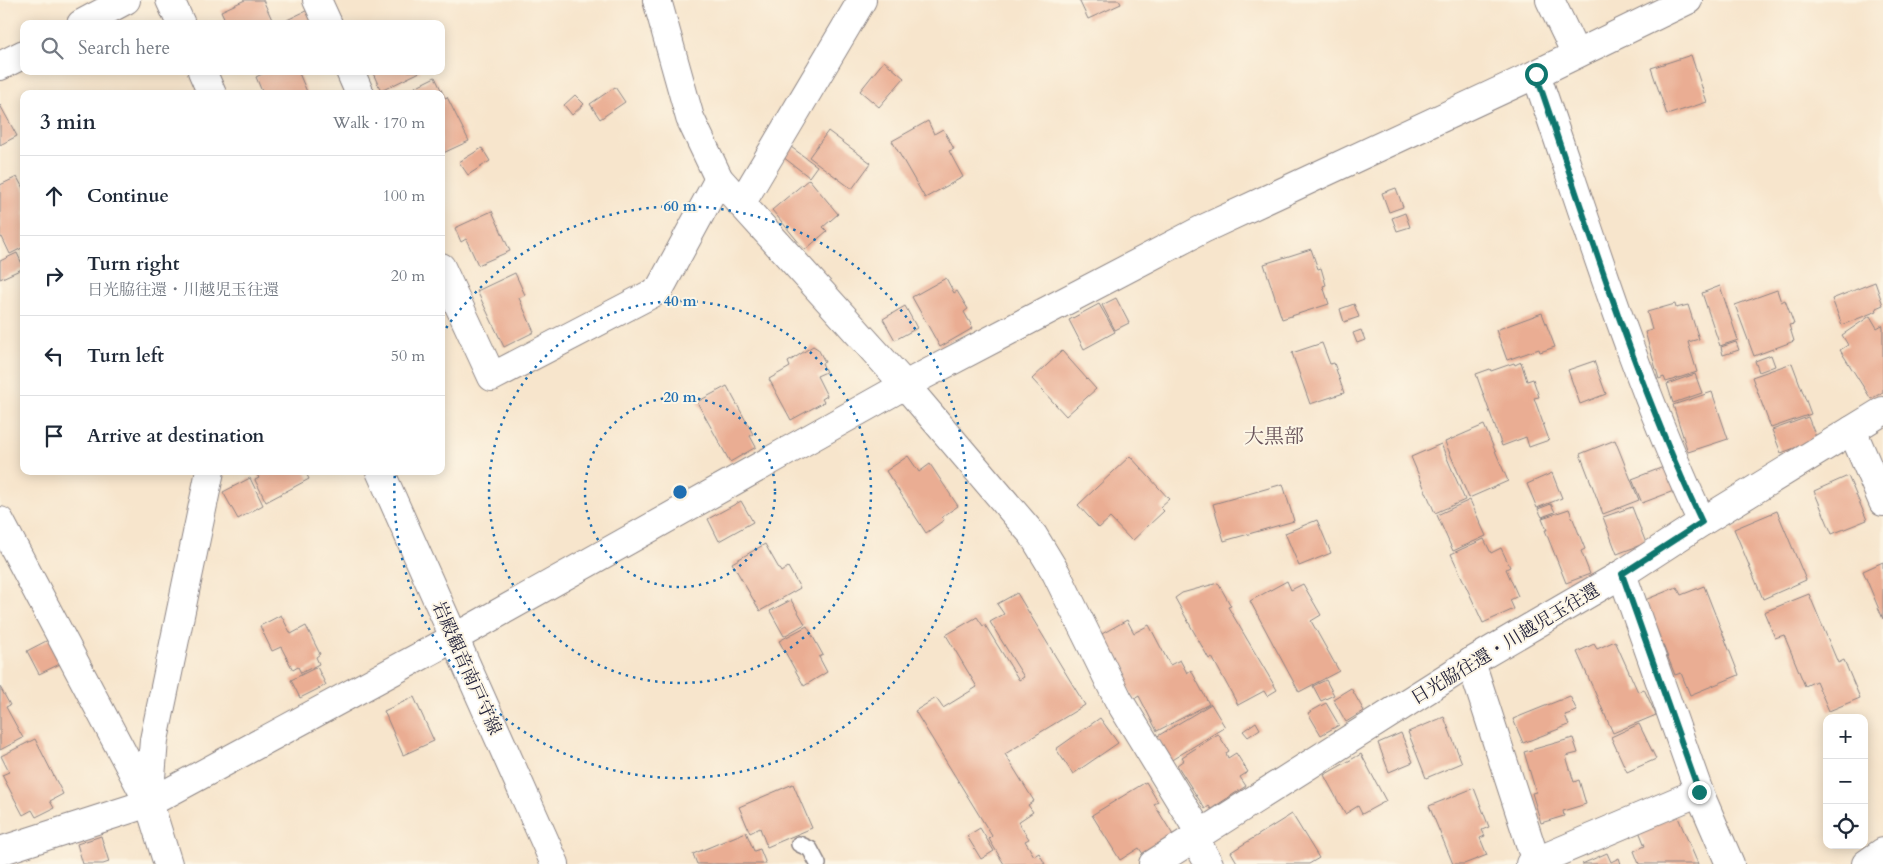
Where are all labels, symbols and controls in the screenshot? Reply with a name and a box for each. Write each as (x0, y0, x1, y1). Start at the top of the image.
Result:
search box (20, 20, 445, 75)
icon: search (38, 34, 66, 62)
text: Search here (78, 35, 170, 61)
route start (1525, 63, 1548, 86)
text: 3 min (40, 108, 96, 137)
text: Walk · 170 m (333, 112, 425, 134)
icon: ahead (40, 182, 68, 210)
text: Continue (87, 183, 169, 209)
text: 100 m (383, 185, 425, 207)
text: 60 m (663, 196, 697, 216)
text: Turn right (87, 251, 179, 277)
icon: right (40, 262, 68, 290)
text: 20 m (391, 265, 425, 287)
text: 日光脇往還・川越児玉往還 (87, 279, 279, 301)
text: 40 m (663, 291, 697, 311)
icon: left (40, 342, 68, 370)
text: Turn left (87, 343, 164, 369)
text: 50 m (391, 345, 425, 367)
text: 20 m (663, 387, 697, 407)
icon: arrive (40, 422, 68, 450)
text: Arrive at destination (87, 423, 264, 449)
district label: 大黒部 (1244, 423, 1304, 450)
centre of rings (671, 483, 689, 501)
street label: 日光脇往還・川越児玉往還 (1406, 578, 1604, 711)
street label: 岩殿観音南戸守線 (426, 597, 507, 739)
map controls (1823, 714, 1868, 849)
button: + (1823, 714, 1868, 759)
button: − (1823, 759, 1868, 804)
route end (1688, 781, 1711, 804)
button: locate (1823, 804, 1868, 849)

